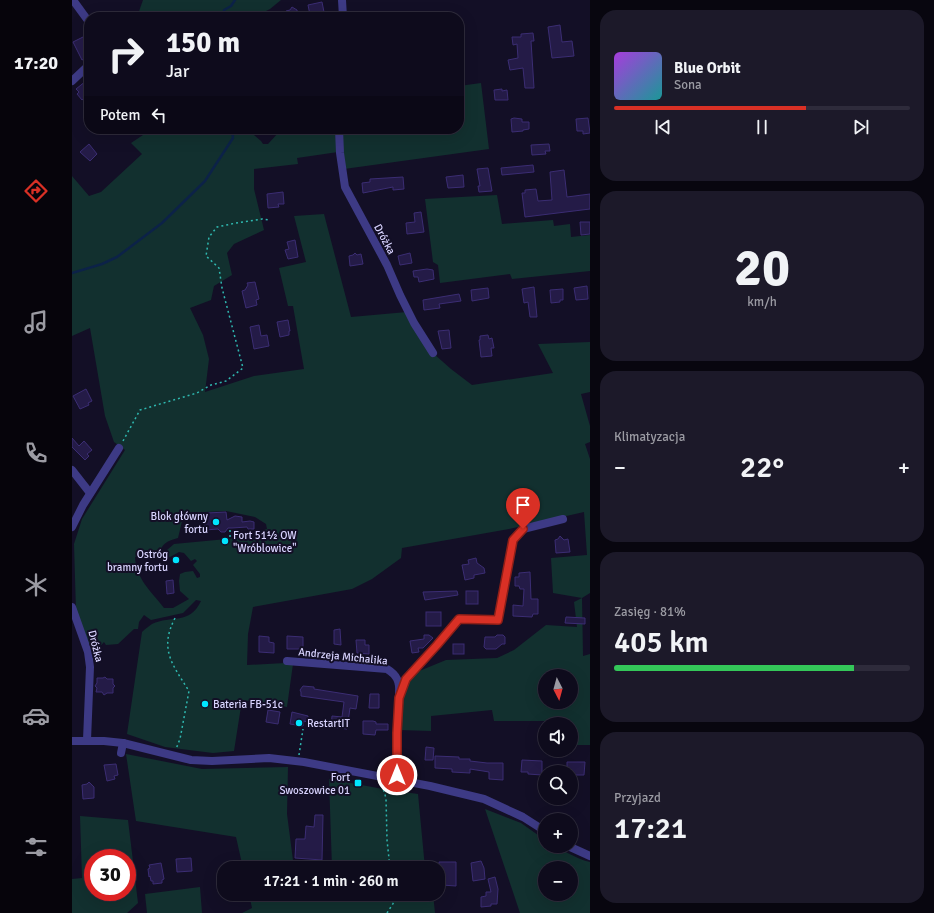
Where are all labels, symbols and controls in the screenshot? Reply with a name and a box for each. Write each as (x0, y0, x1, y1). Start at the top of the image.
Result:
text: 150 m (166, 26, 240, 60)
icon: right (100, 28, 152, 80)
text: 17:20 (14, 52, 58, 74)
text: Blue Orbit (674, 59, 741, 77)
text: Jar (166, 60, 189, 82)
text: Sona (674, 77, 702, 93)
icon: left (148, 104, 170, 126)
text: Potem (100, 106, 140, 124)
icon: previous (652, 116, 674, 138)
icon: pause (751, 116, 773, 138)
icon: next (850, 116, 872, 138)
icon: directions (22, 177, 50, 205)
street label: Dróżka (371, 222, 398, 257)
text: 20 (734, 236, 790, 300)
text: km/h (747, 294, 777, 310)
icon: music (22, 308, 50, 336)
text: Klimatyzacja (614, 429, 685, 445)
icon: phone (22, 439, 50, 467)
text: 22° (740, 449, 784, 486)
text: − (614, 454, 626, 481)
text: + (898, 454, 910, 481)
pin (506, 488, 540, 529)
icon: arrive (512, 494, 534, 516)
place label: Blok główny fortu (151, 510, 209, 536)
marker: Blok główny fortu (211, 517, 221, 527)
place label: Fort 51½ OW "Wróblowice" (233, 529, 297, 555)
marker: Fort 51½ OW "Wróblowice" (220, 536, 230, 546)
place label: Ostróg bramny fortu (107, 548, 168, 574)
marker: Ostróg bramny fortu (171, 555, 181, 565)
icon: climate (22, 571, 50, 599)
text: Zasięg · 81% (614, 604, 686, 620)
text: 405 km (614, 624, 709, 661)
street label: Dróżka (85, 629, 106, 664)
street label: Andrzeja Michalika (298, 645, 389, 668)
north arrow (538, 669, 578, 709)
map controls (538, 669, 578, 901)
place label: Bateria FB-51c (213, 698, 283, 711)
marker: Bateria FB-51c (200, 699, 210, 709)
icon: car (22, 702, 50, 730)
place label: RestartIT (307, 717, 351, 730)
button: sound (538, 717, 578, 757)
marker: RestartIT (294, 718, 304, 728)
position arrow (376, 754, 418, 796)
button: search (538, 765, 578, 805)
place label: Fort Swoszowice 01 (279, 771, 350, 797)
marker: Fort Swoszowice 01 (353, 778, 363, 788)
text: Przyjazd (614, 790, 661, 806)
text: 17:21 (614, 810, 687, 847)
button: + (538, 813, 578, 853)
icon: filters (22, 833, 50, 861)
speed limit sign: 30 (84, 849, 136, 901)
button: − (538, 861, 578, 901)
text: 17:21 · 1 min · 260 m (264, 872, 398, 890)

